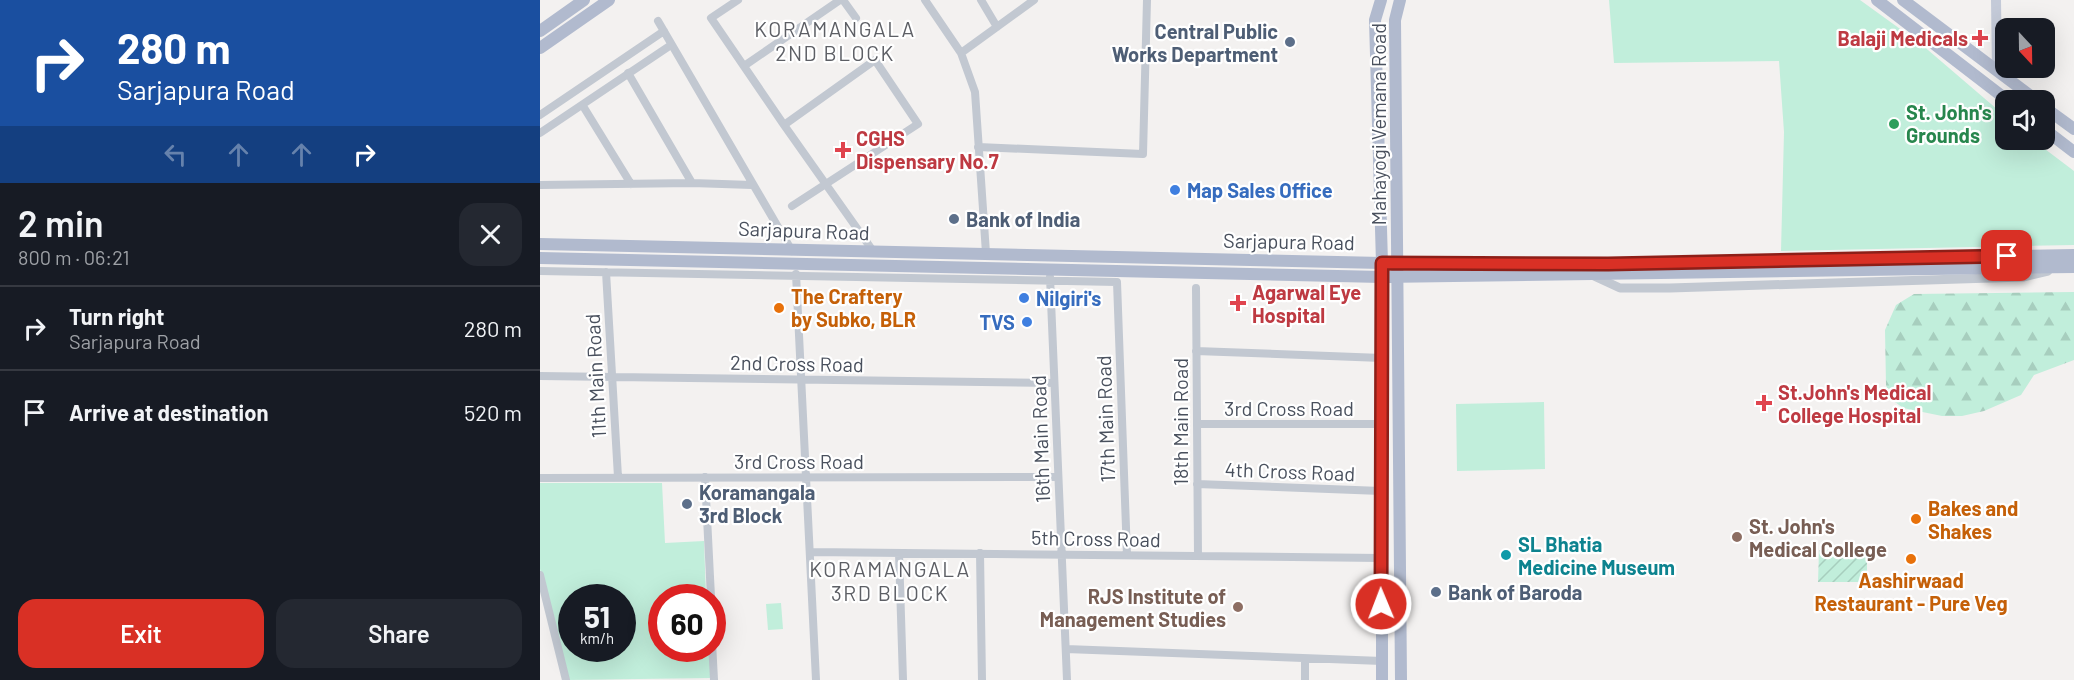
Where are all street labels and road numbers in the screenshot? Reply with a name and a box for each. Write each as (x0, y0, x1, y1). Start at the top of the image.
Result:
street label: Mahayogi Vemana Road (1366, 23, 1390, 225)
street label: Sarjapura Road (738, 216, 870, 244)
street label: Sarjapura Road (1223, 228, 1355, 254)
street label: 11th Main Road (580, 313, 610, 439)
street label: 2nd Cross Road (730, 350, 864, 376)
street label: 17th Main Road (1091, 355, 1119, 483)
street label: 18th Main Road (1168, 358, 1192, 486)
street label: 16th Main Road (1026, 375, 1054, 503)
street label: 3rd Cross Road (1224, 396, 1354, 420)
street label: 3rd Cross Road (734, 449, 864, 473)
street label: 4th Cross Road (1224, 457, 1356, 485)
street label: 5th Cross Road (1031, 525, 1161, 551)

